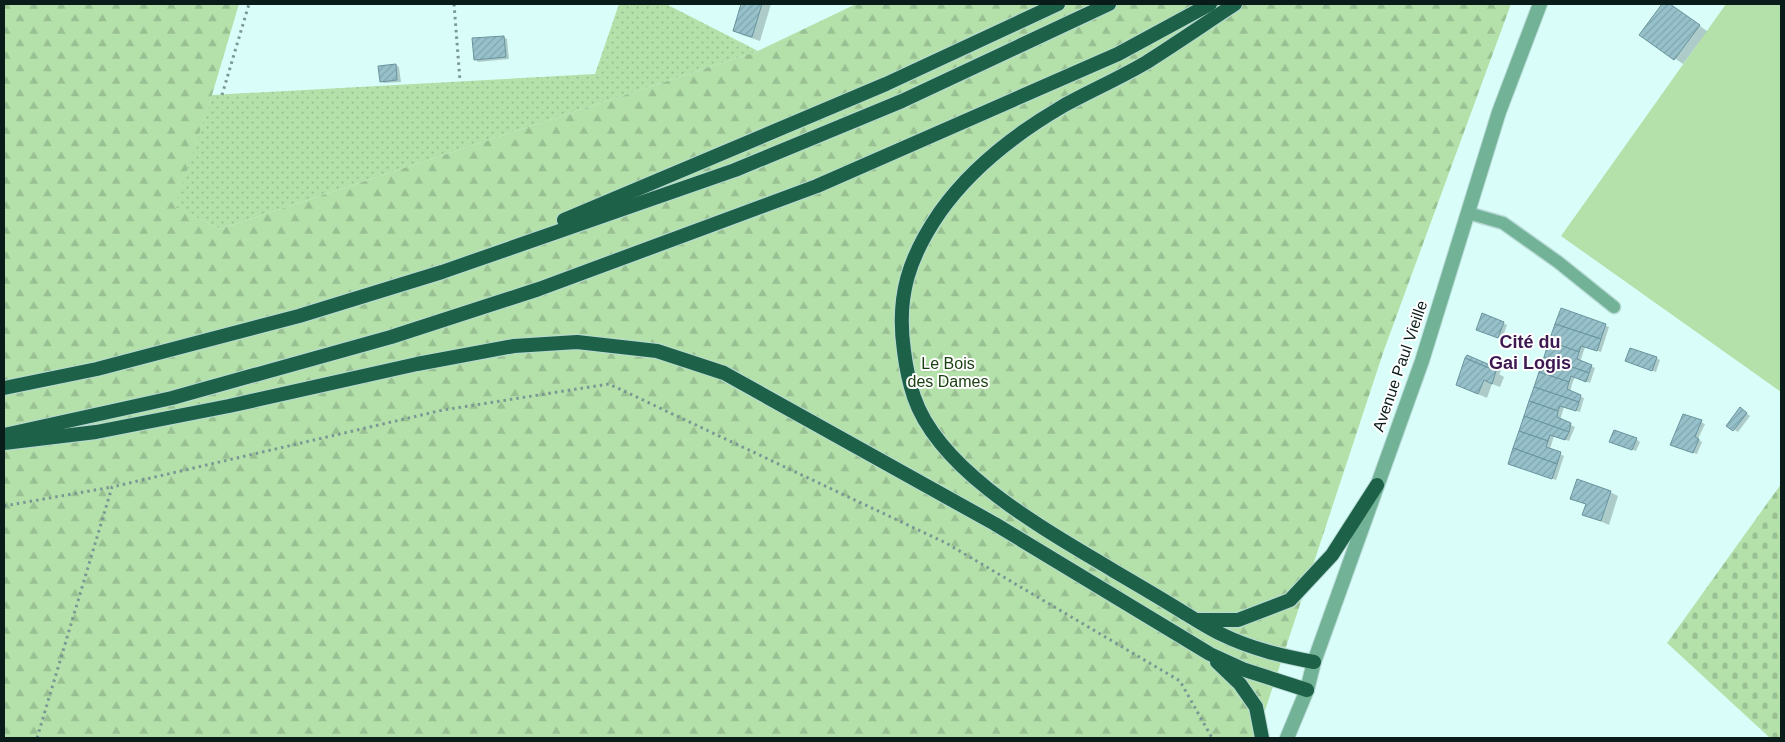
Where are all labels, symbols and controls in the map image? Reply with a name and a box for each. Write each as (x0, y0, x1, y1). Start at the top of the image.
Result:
street label: Avenue Paul Vieille (1370, 298, 1430, 434)
district label: Cité du Gai Logis (1489, 332, 1571, 373)
park label: Le Bois des Dames (908, 355, 988, 390)

